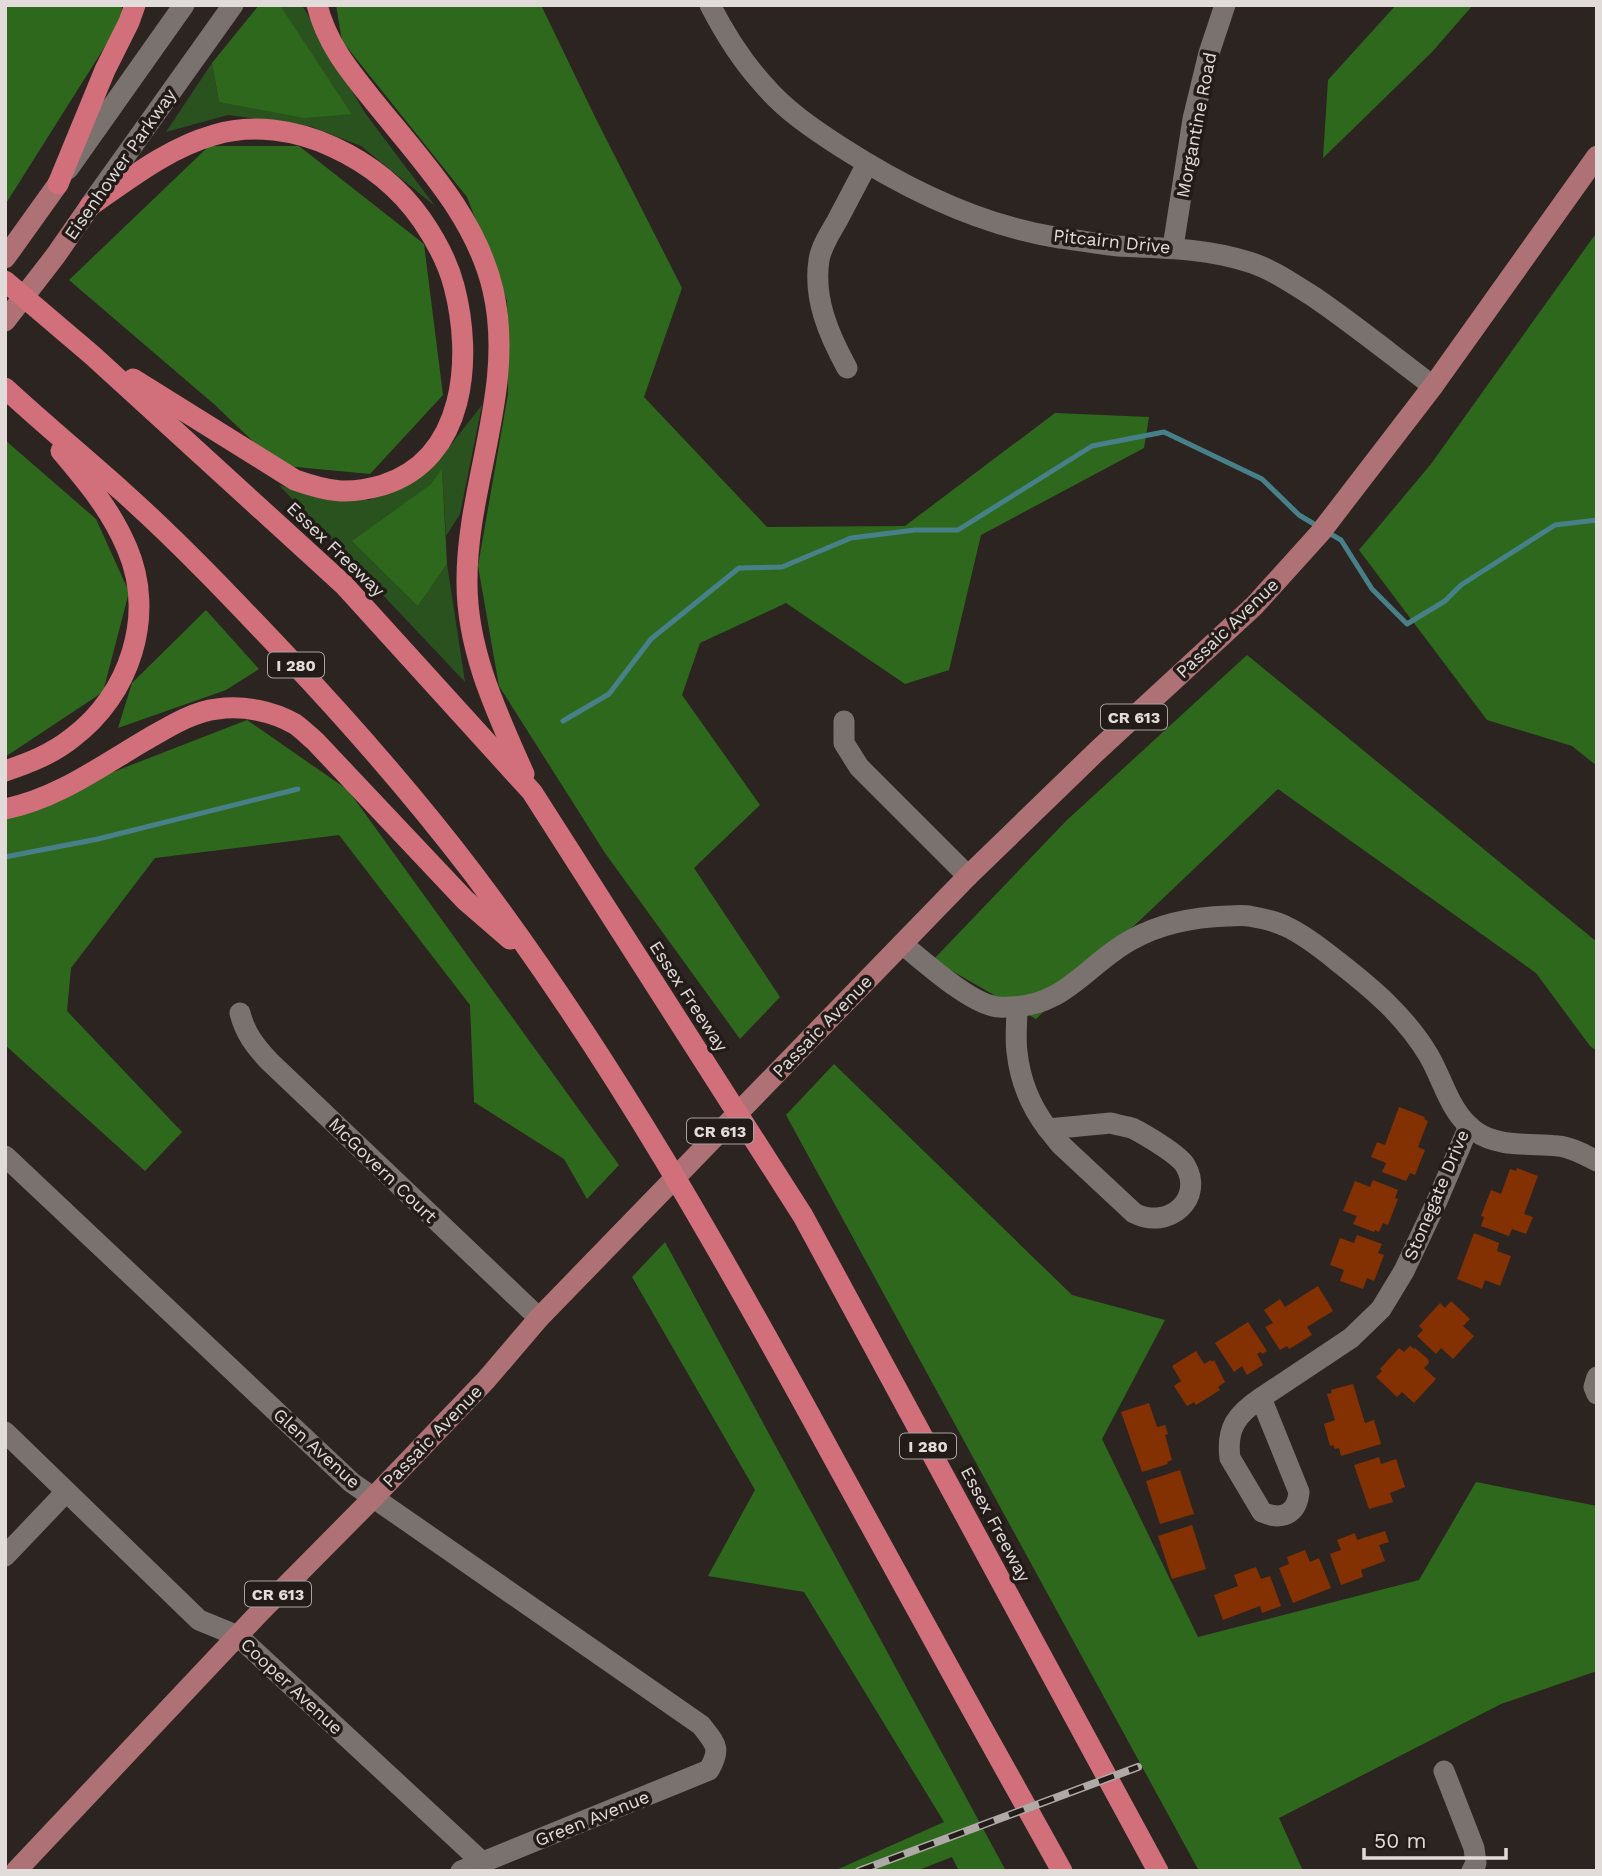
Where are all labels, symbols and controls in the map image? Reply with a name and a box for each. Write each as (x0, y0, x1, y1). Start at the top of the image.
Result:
street label: Morgantine Road (1172, 51, 1220, 199)
street label: Eisenhower Parkway (60, 84, 181, 244)
street label: Pitcairn Drive (1052, 224, 1172, 258)
street label: Essex Freeway (283, 497, 390, 601)
street label: Passaic Avenue (1171, 574, 1283, 682)
road number: I 280 (268, 652, 324, 678)
road number: CR 613 (1101, 704, 1167, 730)
street label: Essex Freeway (645, 937, 733, 1056)
street label: Passaic Avenue (768, 970, 876, 1082)
street label: McGovern Court (325, 1113, 442, 1227)
road number: CR 613 (687, 1119, 753, 1144)
street label: Stonegate Drive (1399, 1127, 1473, 1263)
street label: Passaic Avenue (378, 1380, 486, 1492)
street label: Glen Avenue (269, 1404, 365, 1492)
road number: I 280 (900, 1434, 956, 1458)
street label: Essex Freeway (957, 1463, 1036, 1586)
road number: CR 613 (245, 1582, 311, 1606)
street label: Cooper Avenue (237, 1633, 347, 1739)
street label: Green Avenue (532, 1786, 652, 1850)
scale bar (1364, 1816, 1506, 1860)
text: 50 m (1374, 1828, 1426, 1853)

